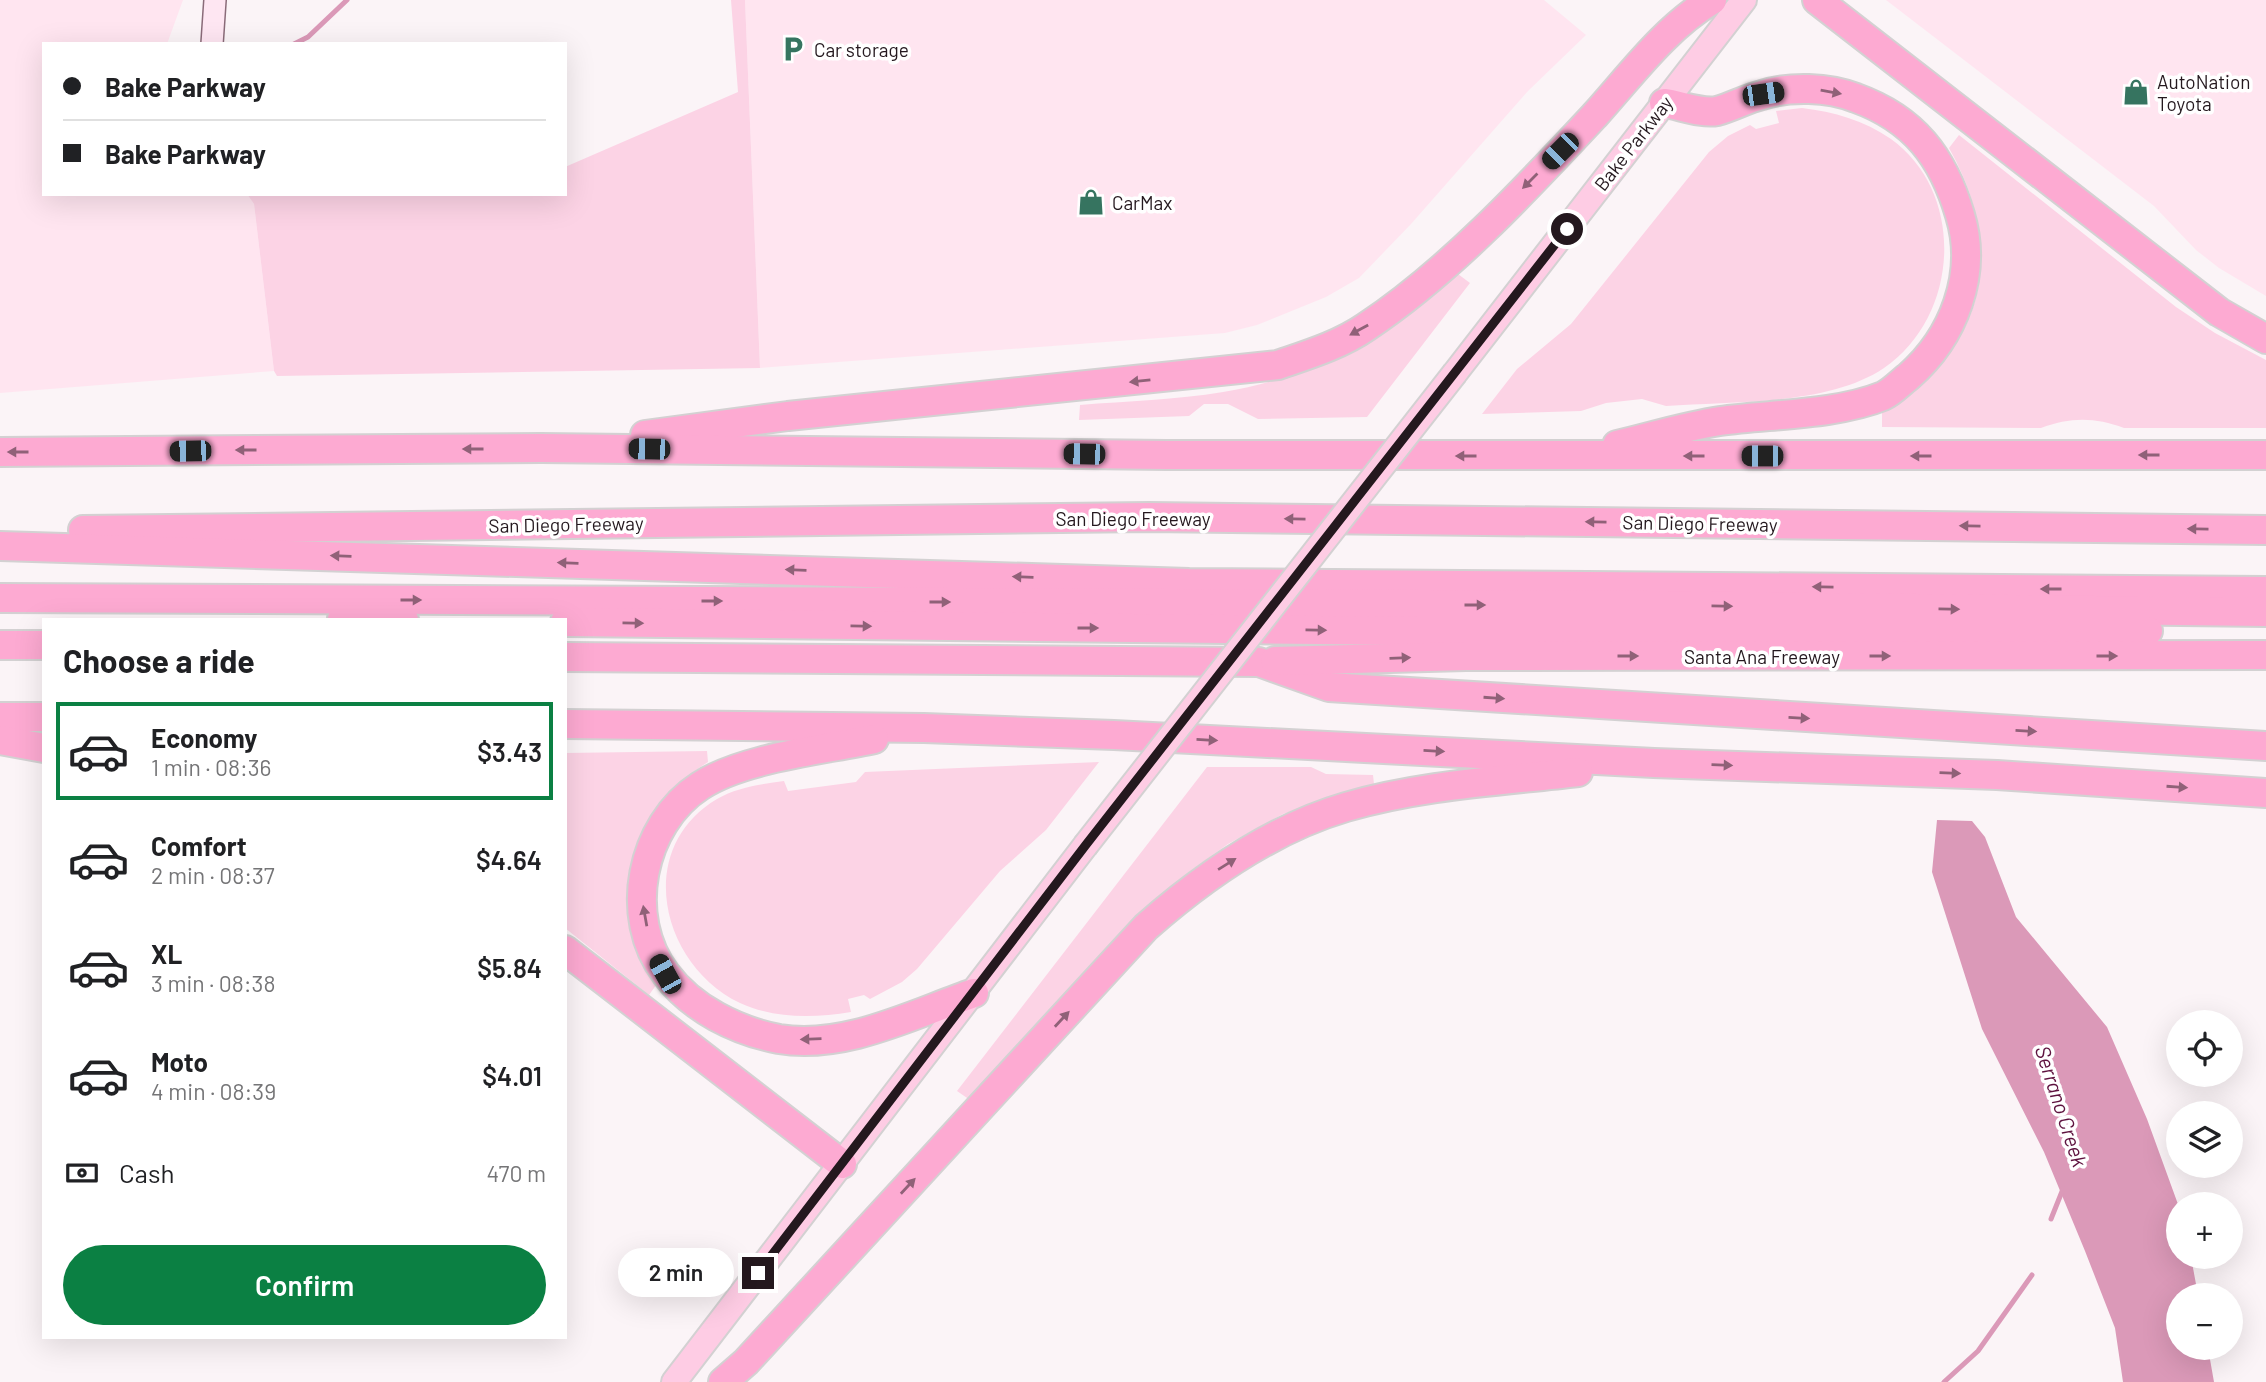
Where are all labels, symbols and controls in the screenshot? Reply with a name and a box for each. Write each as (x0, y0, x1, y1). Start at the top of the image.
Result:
parking icon: Car storage (778, 34, 808, 64)
place label: Car storage (814, 38, 909, 61)
place label: AutoNation Toyota (2157, 70, 2251, 115)
text: Bake Parkway (105, 71, 266, 102)
shop icon: AutoNation Toyota (2121, 77, 2151, 107)
car (1741, 81, 1786, 107)
one-way arrow (1820, 87, 1842, 98)
street label: Bake Parkway (1589, 91, 1677, 195)
car (1538, 129, 1583, 173)
text: Bake Parkway (105, 138, 266, 169)
one-way arrow (1521, 173, 1538, 190)
shop icon: CarMax (1076, 187, 1106, 217)
place label: CarMax (1112, 191, 1172, 214)
route start (1551, 213, 1583, 245)
one-way arrow (1349, 325, 1369, 336)
one-way arrow (1129, 376, 1151, 387)
car (628, 438, 671, 460)
car (169, 440, 212, 462)
one-way arrow (462, 443, 484, 455)
car (1063, 443, 1106, 465)
one-way arrow (234, 445, 256, 456)
one-way arrow (7, 446, 29, 458)
car (1742, 446, 1784, 467)
one-way arrow (2138, 449, 2160, 461)
one-way arrow (1455, 450, 1477, 462)
one-way arrow (1683, 450, 1705, 462)
one-way arrow (1910, 450, 1932, 462)
street label: San Diego Freeway (1055, 507, 1211, 530)
street label: San Diego Freeway (1622, 510, 1778, 536)
street label: San Diego Freeway (488, 511, 644, 537)
one-way arrow (1284, 513, 1306, 524)
one-way arrow (1585, 516, 1607, 528)
one-way arrow (1959, 521, 1981, 532)
one-way arrow (2187, 523, 2209, 535)
one-way arrow (330, 551, 352, 562)
one-way arrow (557, 558, 579, 569)
one-way arrow (785, 565, 807, 576)
one-way arrow (1012, 572, 1034, 583)
one-way arrow (1812, 581, 1834, 593)
one-way arrow (2040, 583, 2062, 595)
one-way arrow (400, 594, 422, 606)
one-way arrow (701, 595, 723, 607)
one-way arrow (929, 596, 951, 608)
one-way arrow (1464, 599, 1486, 611)
one-way arrow (1711, 600, 1733, 612)
one-way arrow (1939, 603, 1961, 614)
one-way arrow (623, 617, 645, 629)
one-way arrow (850, 620, 872, 632)
one-way arrow (1078, 622, 1100, 634)
one-way arrow (1305, 624, 1327, 636)
text: Choose a ride (63, 641, 255, 679)
street label: Santa Ana Freeway (1684, 645, 1840, 668)
one-way arrow (1617, 650, 1639, 662)
one-way arrow (1869, 650, 1891, 662)
one-way arrow (2097, 650, 2119, 662)
one-way arrow (1390, 652, 1412, 664)
one-way arrow (1483, 692, 1505, 703)
one-way arrow (1788, 712, 1810, 723)
icon: car (67, 720, 130, 783)
text: Economy (151, 722, 257, 753)
one-way arrow (2015, 726, 2037, 737)
one-way arrow (1196, 734, 1218, 745)
text: $3.43 (477, 736, 542, 767)
one-way arrow (1424, 745, 1446, 756)
text: 1 min · 08:36 (151, 753, 271, 781)
one-way arrow (1711, 759, 1733, 771)
one-way arrow (1939, 768, 1961, 779)
one-way arrow (2166, 781, 2188, 792)
icon: car (67, 828, 130, 891)
text: Comfort (151, 830, 247, 861)
text: $4.64 (476, 844, 542, 875)
one-way arrow (1218, 857, 1237, 870)
text: 2 min · 08:37 (151, 861, 275, 889)
one-way arrow (639, 905, 650, 927)
icon: car (67, 936, 130, 999)
text: XL (151, 938, 182, 969)
car (646, 951, 685, 997)
text: $5.84 (477, 952, 542, 983)
text: 3 min · 08:38 (151, 969, 275, 997)
one-way arrow (1054, 1010, 1070, 1028)
map controls (2166, 1010, 2243, 1360)
button: locate (2166, 1010, 2243, 1087)
one-way arrow (800, 1034, 822, 1045)
water label: Serrano Creek (2031, 1042, 2094, 1171)
icon: car (67, 1044, 130, 1107)
text: Moto (151, 1046, 208, 1077)
text: $4.01 (482, 1060, 542, 1091)
text: 4 min · 08:39 (151, 1077, 276, 1105)
button: layers (2166, 1101, 2243, 1178)
icon: cash (63, 1154, 101, 1192)
text: Cash (119, 1157, 174, 1188)
text: 470 m (487, 1159, 546, 1187)
one-way arrow (900, 1178, 916, 1195)
button: + (2166, 1192, 2243, 1269)
button: Confirm (63, 1245, 546, 1325)
callout: 2 min (618, 1248, 734, 1298)
route end (742, 1257, 774, 1289)
text: 2 min (649, 1258, 703, 1286)
button: − (2166, 1283, 2243, 1360)

